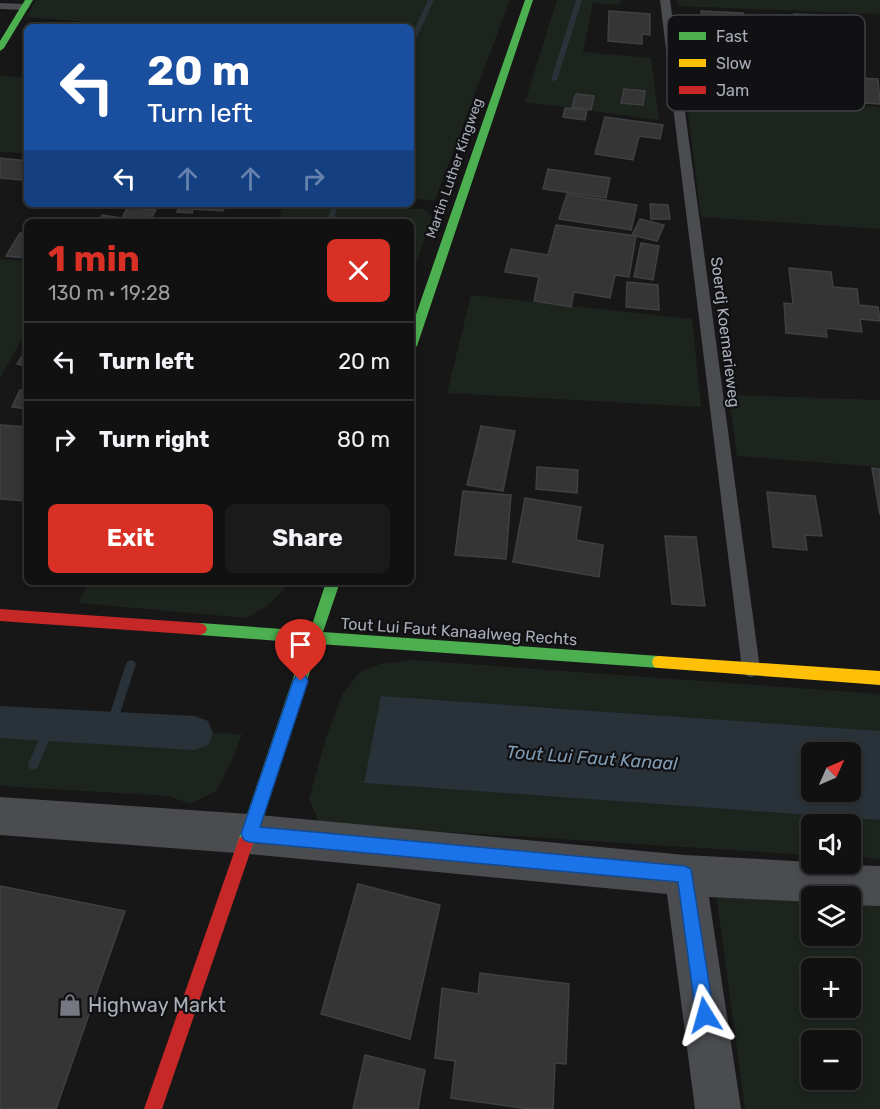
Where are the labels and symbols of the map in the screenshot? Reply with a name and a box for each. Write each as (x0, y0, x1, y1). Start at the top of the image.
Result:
legend (667, 15, 865, 111)
text: Fast (716, 27, 748, 46)
text: Slow (716, 54, 752, 73)
text: Jam (716, 81, 749, 100)
street label: Martin Luther Kingweg (422, 96, 486, 241)
street label: Soerdj Koemarieweg (707, 256, 744, 408)
street label: Tout Lui Faut Kanaalweg Rechts (340, 614, 578, 649)
pin (275, 619, 326, 681)
water label: Tout Lui Faut Kanaal (506, 741, 679, 775)
north arrow (801, 742, 861, 802)
position arrow (673, 983, 737, 1047)
shop icon: Highway Markt (57, 992, 83, 1018)
place label: Highway Markt (88, 993, 226, 1017)

